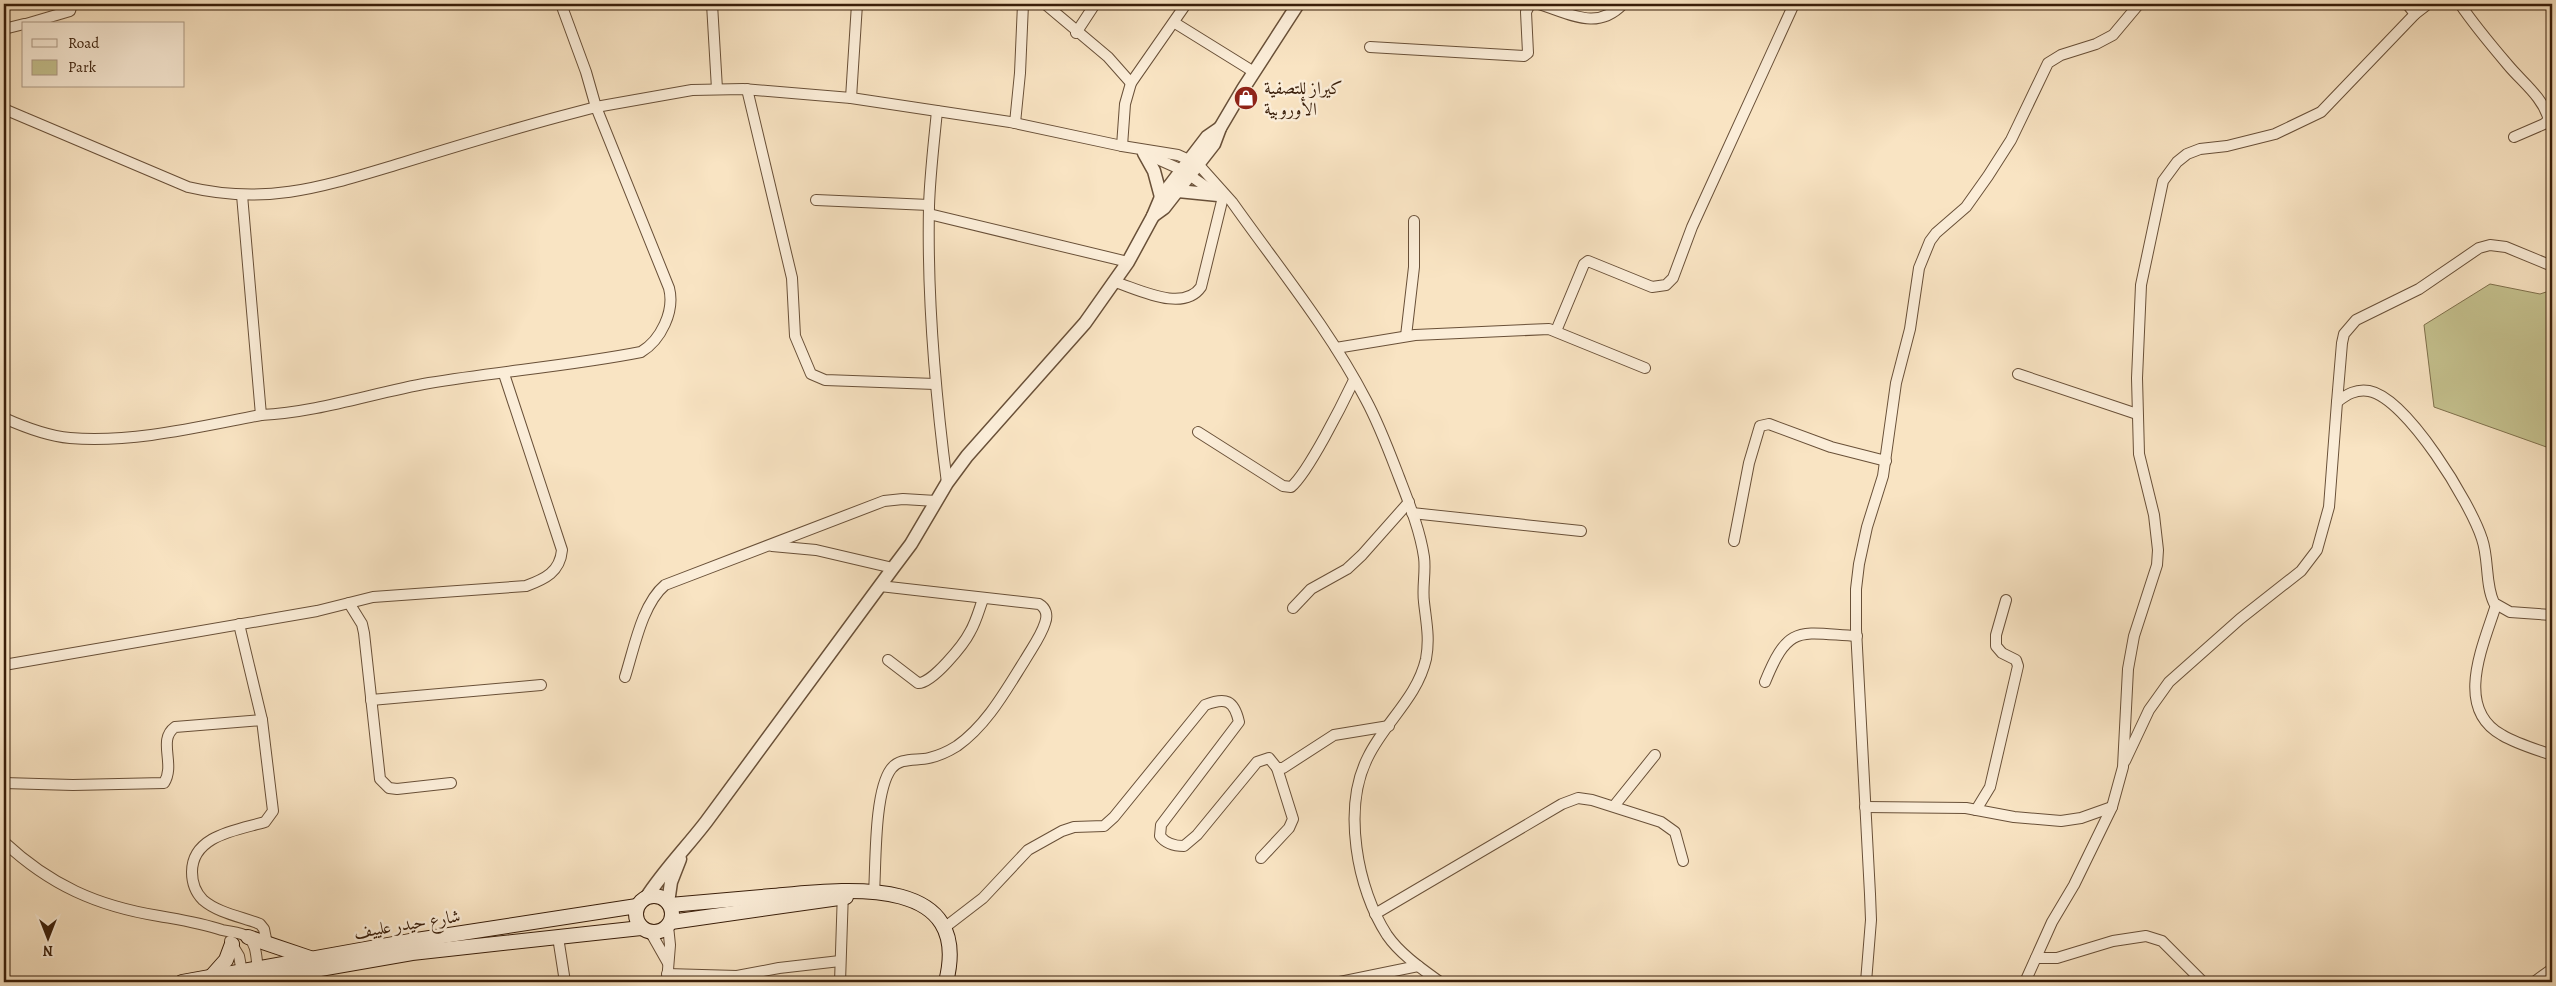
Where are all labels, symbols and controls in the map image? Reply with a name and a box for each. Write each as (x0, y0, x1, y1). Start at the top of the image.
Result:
legend (22, 22, 185, 88)
text: Road (68, 33, 100, 53)
text: Park (68, 57, 97, 77)
place label: كيراز للتصفية الأوروبية (1264, 76, 1343, 121)
shop icon: كيراز للتصفية الأوروبية (1233, 85, 1259, 111)
street label: شارع حيدر علييف (352, 904, 463, 947)
north arrow (22, 914, 72, 964)
text: N (43, 941, 53, 960)

